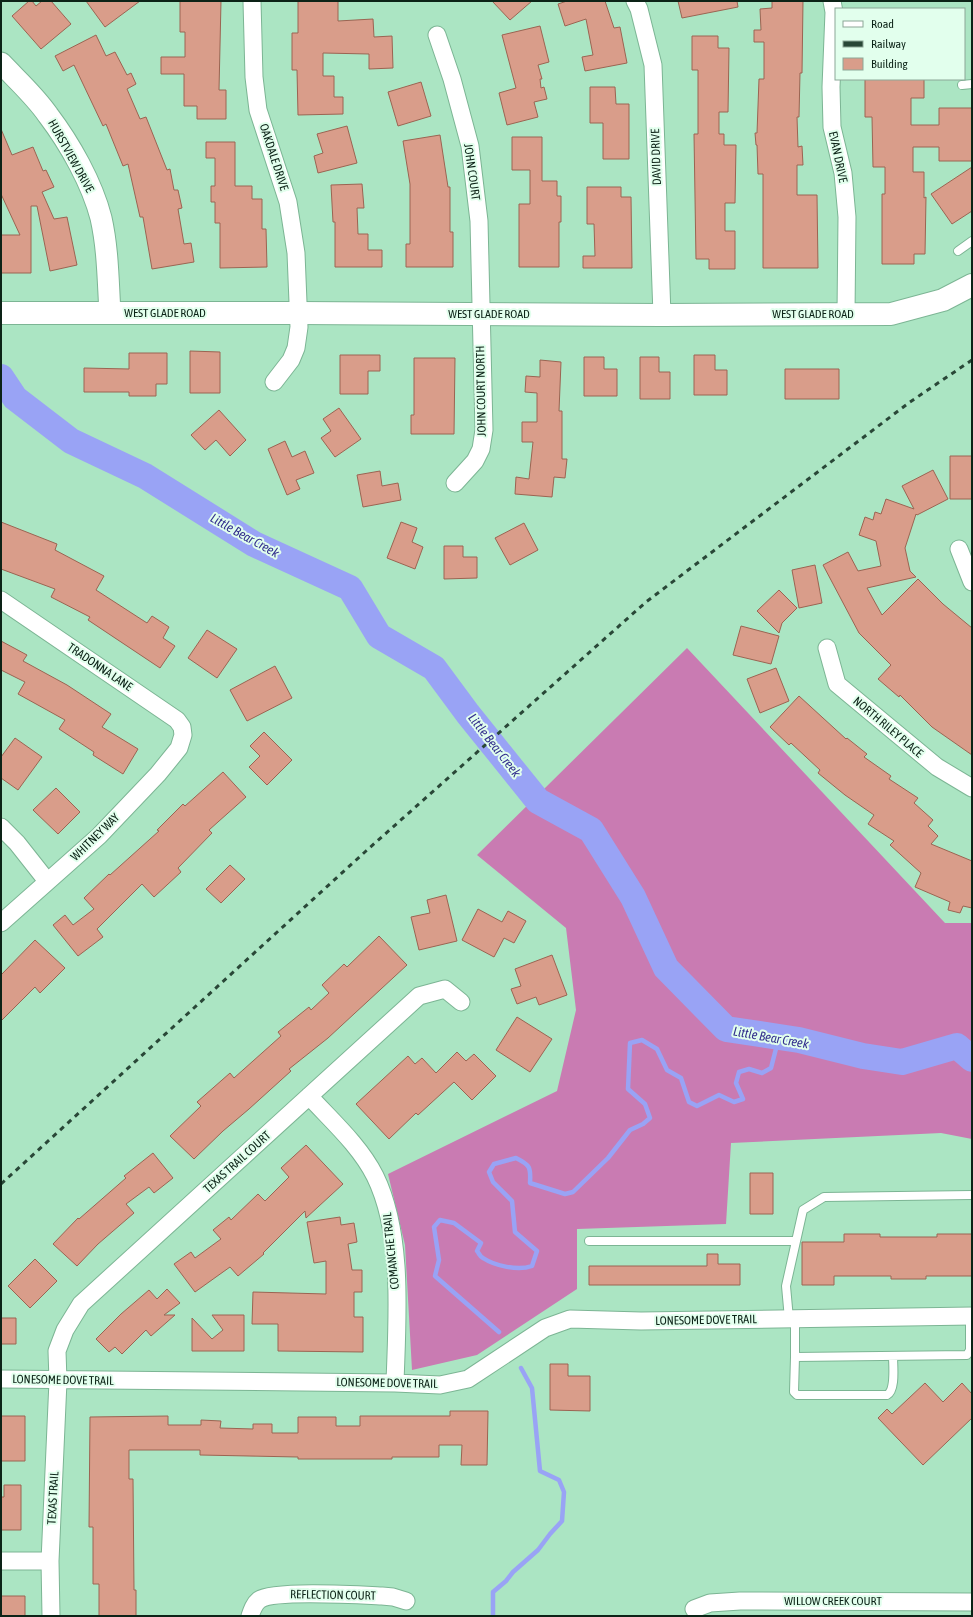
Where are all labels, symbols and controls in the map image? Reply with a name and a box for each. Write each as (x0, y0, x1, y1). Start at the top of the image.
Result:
legend (835, 8, 965, 80)
text: Road (871, 17, 894, 31)
text: Railway (871, 37, 906, 51)
text: Building (871, 57, 909, 71)
street label: HURSTVIEW DRIVE (45, 117, 97, 195)
street label: OAKDALE DRIVE (257, 122, 291, 192)
street label: DAVID DRIVE (648, 129, 664, 185)
street label: EVAN DRIVE (826, 130, 850, 184)
street label: JOHN COURT (461, 143, 483, 202)
street label: WEST GLADE ROAD (124, 306, 206, 320)
street label: WEST GLADE ROAD (448, 307, 530, 321)
street label: WEST GLADE ROAD (772, 307, 854, 321)
street label: JOHN COURT NORTH (473, 345, 489, 437)
water label: Little Bear Creek (208, 510, 282, 561)
street label: TRADONNA LANE (65, 640, 135, 694)
street label: NORTH RILEY PLACE (850, 694, 926, 760)
water label: Little Bear Creek (465, 711, 524, 780)
street label: WHITNEY WAY (68, 810, 123, 864)
water label: Little Bear Creek (732, 1023, 810, 1052)
street label: TEXAS TRAIL COURT (201, 1128, 274, 1196)
street label: COMANCHE TRAIL (380, 1212, 402, 1290)
street label: LONESOME DOVE TRAIL (655, 1312, 757, 1328)
street label: LONESOME DOVE TRAIL (12, 1372, 114, 1388)
street label: LONESOME DOVE TRAIL (336, 1375, 438, 1391)
street label: TEXAS TRAIL (45, 1471, 61, 1525)
street label: REFLECTION COURT (290, 1587, 377, 1603)
street label: WILLOW CREEK COURT (784, 1594, 883, 1608)

